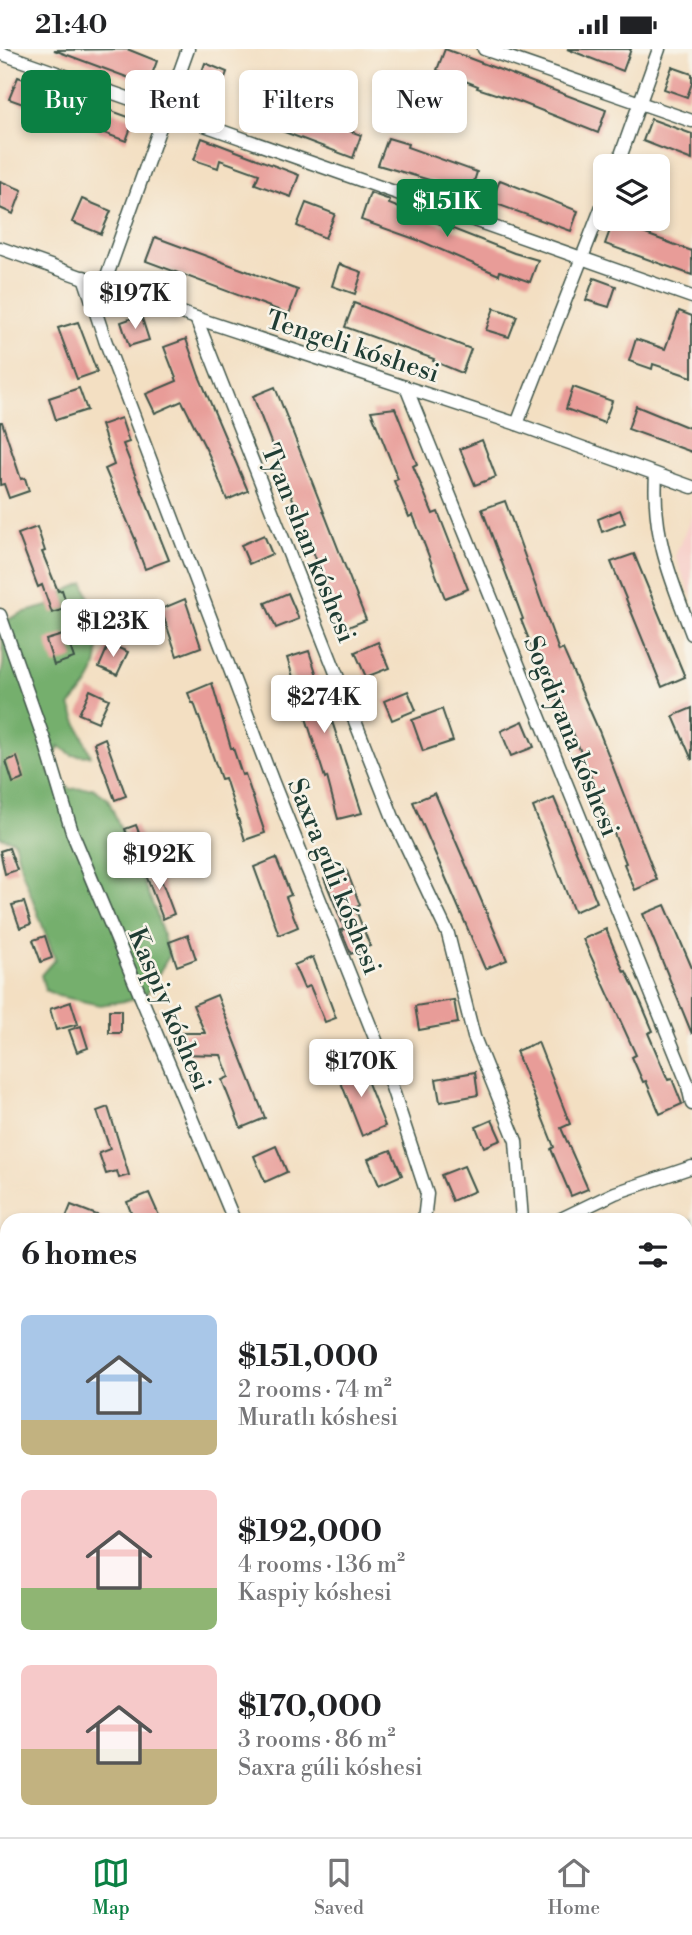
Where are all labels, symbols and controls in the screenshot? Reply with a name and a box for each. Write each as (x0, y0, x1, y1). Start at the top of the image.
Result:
text: 21:40 (35, 9, 108, 41)
chip: Buy (21, 70, 111, 133)
chip: Rent (125, 70, 225, 133)
chip: Filters (239, 70, 358, 133)
chip: New (372, 70, 467, 133)
map controls (593, 154, 670, 231)
button: layers (593, 154, 670, 231)
pin: $151K (398, 179, 496, 239)
text: $151K (413, 188, 481, 216)
pin: $197K (86, 271, 184, 331)
text: $197K (99, 280, 171, 308)
street label: Tengeli kóshesi (262, 304, 443, 390)
street label: Tyan shan kóshesi (254, 439, 362, 647)
pin: $123K (64, 599, 162, 659)
text: $123K (77, 608, 149, 636)
street label: Sogdiyana kóshesi (516, 631, 626, 842)
pin: $274K (275, 675, 373, 735)
text: $274K (287, 684, 361, 712)
street label: Saxra gúli kóshesi (280, 774, 388, 979)
pin: $192K (110, 833, 208, 892)
text: $192K (123, 841, 195, 869)
street label: Kaspiy kóshesi (120, 923, 218, 1096)
pin: $170K (312, 1039, 410, 1099)
text: $170K (325, 1048, 397, 1076)
text: 6 homes (21, 1236, 137, 1274)
icon: filters (634, 1236, 672, 1274)
text: $151,000 (238, 1338, 378, 1376)
icon: home (77, 1343, 161, 1427)
text: 2 rooms · 74 m² (238, 1376, 392, 1404)
text: Muratlı kóshesi (238, 1404, 398, 1432)
text: $192,000 (238, 1513, 382, 1551)
icon: home (77, 1518, 161, 1602)
text: 4 rooms · 136 m² (238, 1551, 405, 1579)
text: Kaspiy kóshesi (238, 1579, 392, 1607)
text: $170,000 (238, 1688, 382, 1726)
icon: home (77, 1693, 161, 1777)
text: 3 rooms · 86 m² (238, 1726, 395, 1754)
text: Saxra gúli kóshesi (238, 1754, 423, 1782)
tab: Map (92, 1854, 130, 1920)
tab: Saved (314, 1854, 364, 1920)
tab: Home (548, 1854, 600, 1920)

